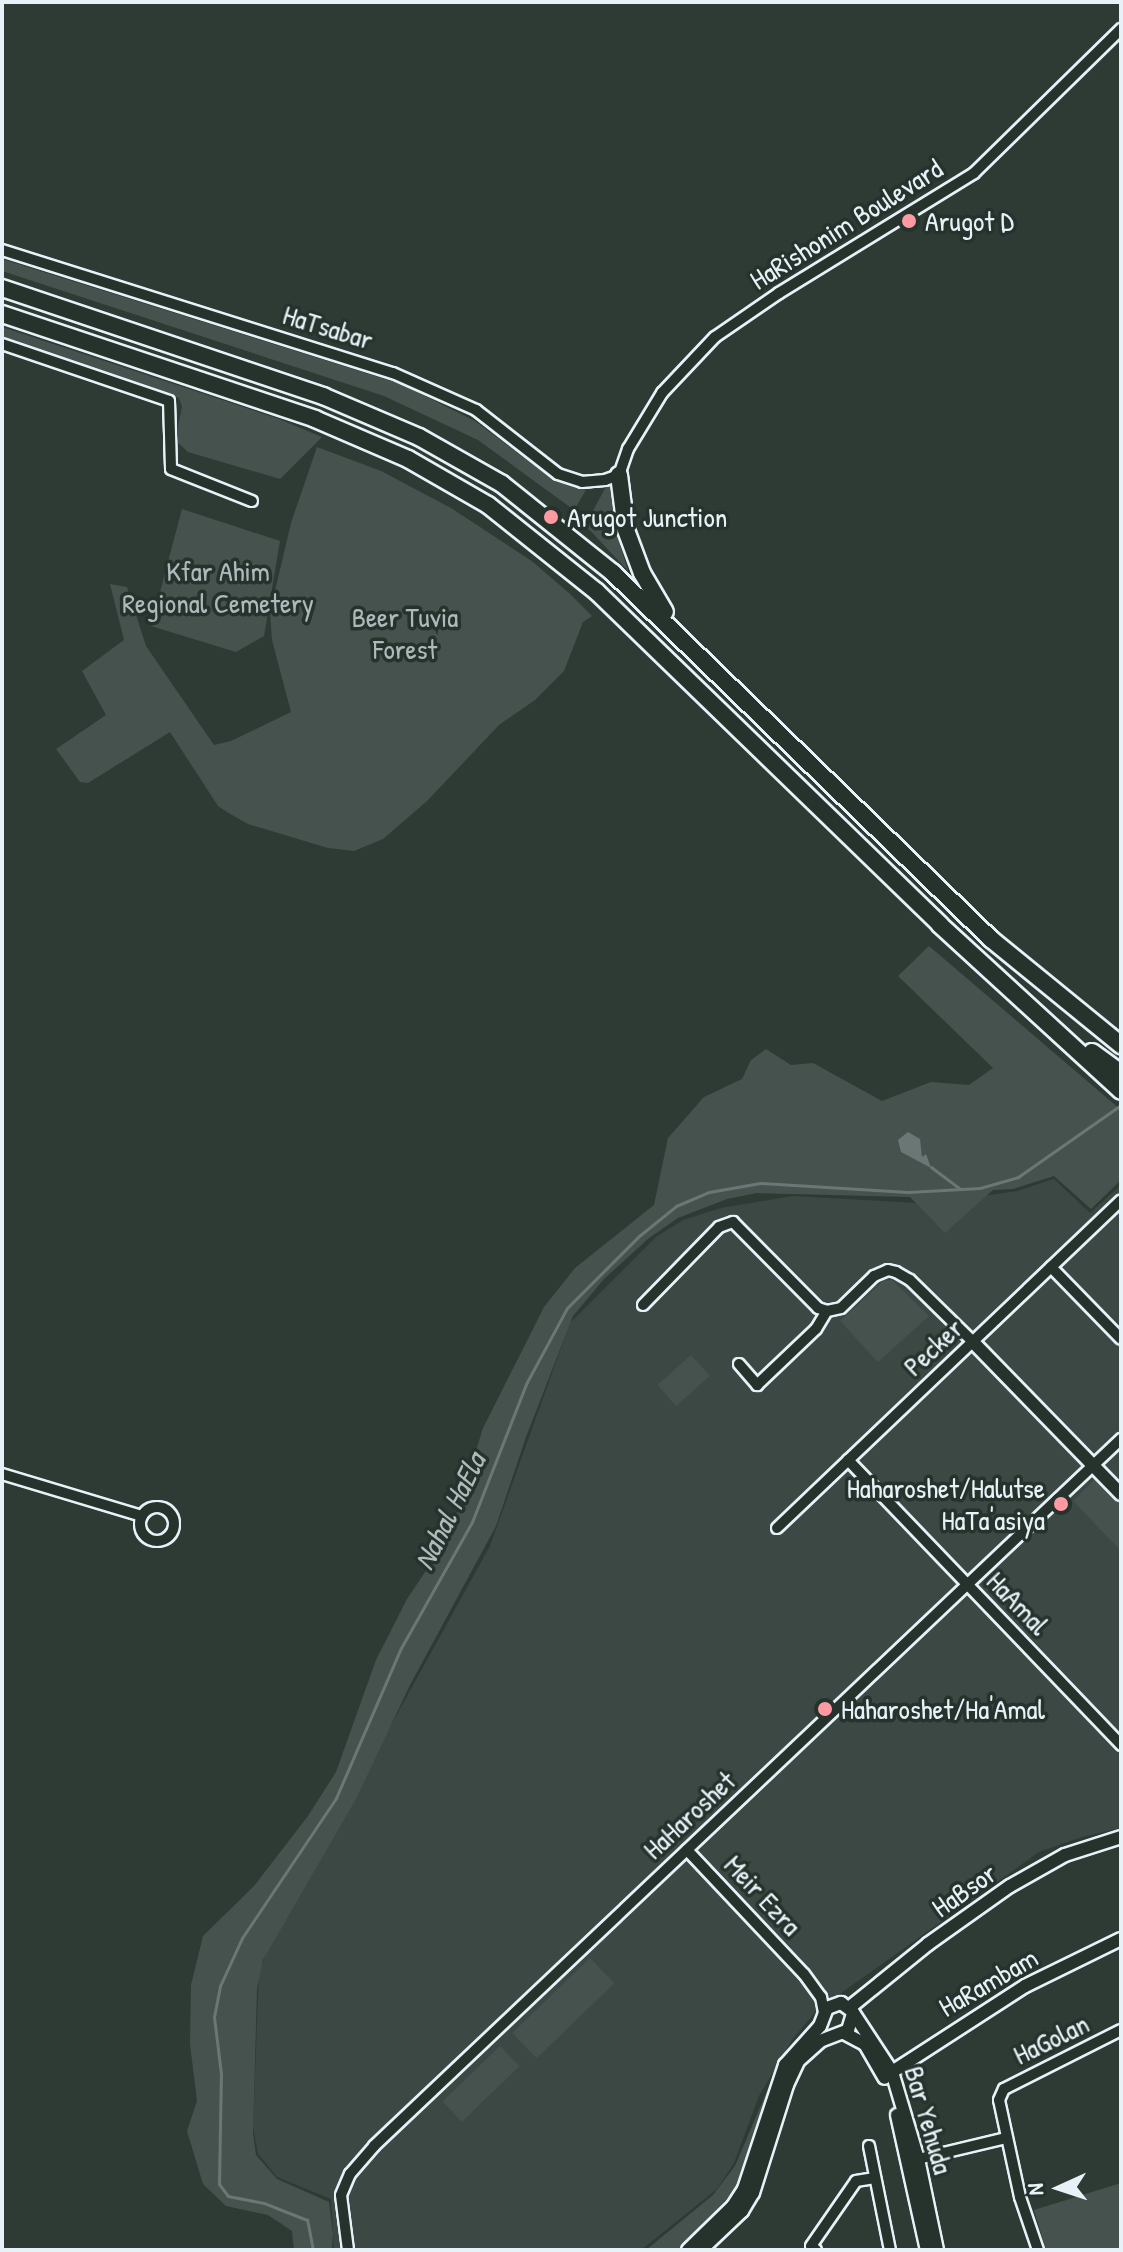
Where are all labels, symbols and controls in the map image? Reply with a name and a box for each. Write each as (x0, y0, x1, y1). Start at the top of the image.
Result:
street label: HaRishonim Boulevard (744, 151, 948, 297)
place label: Arugot D (925, 204, 1014, 238)
marker: Arugot D (900, 212, 918, 230)
street label: HaTsabar (279, 297, 377, 357)
place label: Arugot Junction (567, 500, 727, 534)
marker: Arugot Junction (542, 508, 560, 526)
park label: Kfar Ahim Regional Cemetery (122, 554, 314, 620)
park label: Beer Tuvia Forest (352, 600, 458, 666)
street label: Pecker (896, 1311, 970, 1383)
water label: Nahal HaEla (405, 1447, 493, 1575)
place label: Haharoshet/Halutse HaTa'asiya (847, 1471, 1045, 1537)
marker: Haharoshet/Halutse HaTa'asiya (1052, 1495, 1070, 1513)
street label: HaAmal (980, 1564, 1056, 1642)
place label: Haharoshet/Ha'Amal (841, 1692, 1045, 1726)
marker: Haharoshet/Ha'Amal (816, 1700, 834, 1718)
street label: HaHaroshet (636, 1764, 742, 1866)
street label: Meir Ezra (717, 1848, 809, 1942)
street label: HaBsor (925, 1856, 1003, 1924)
street label: HaRambam (933, 1940, 1043, 2024)
street label: HaGolan (1008, 2006, 1094, 2072)
street label: Bar Yehuda (898, 2062, 960, 2178)
north arrow (1019, 2148, 1099, 2228)
text: N (1020, 2183, 1050, 2196)

